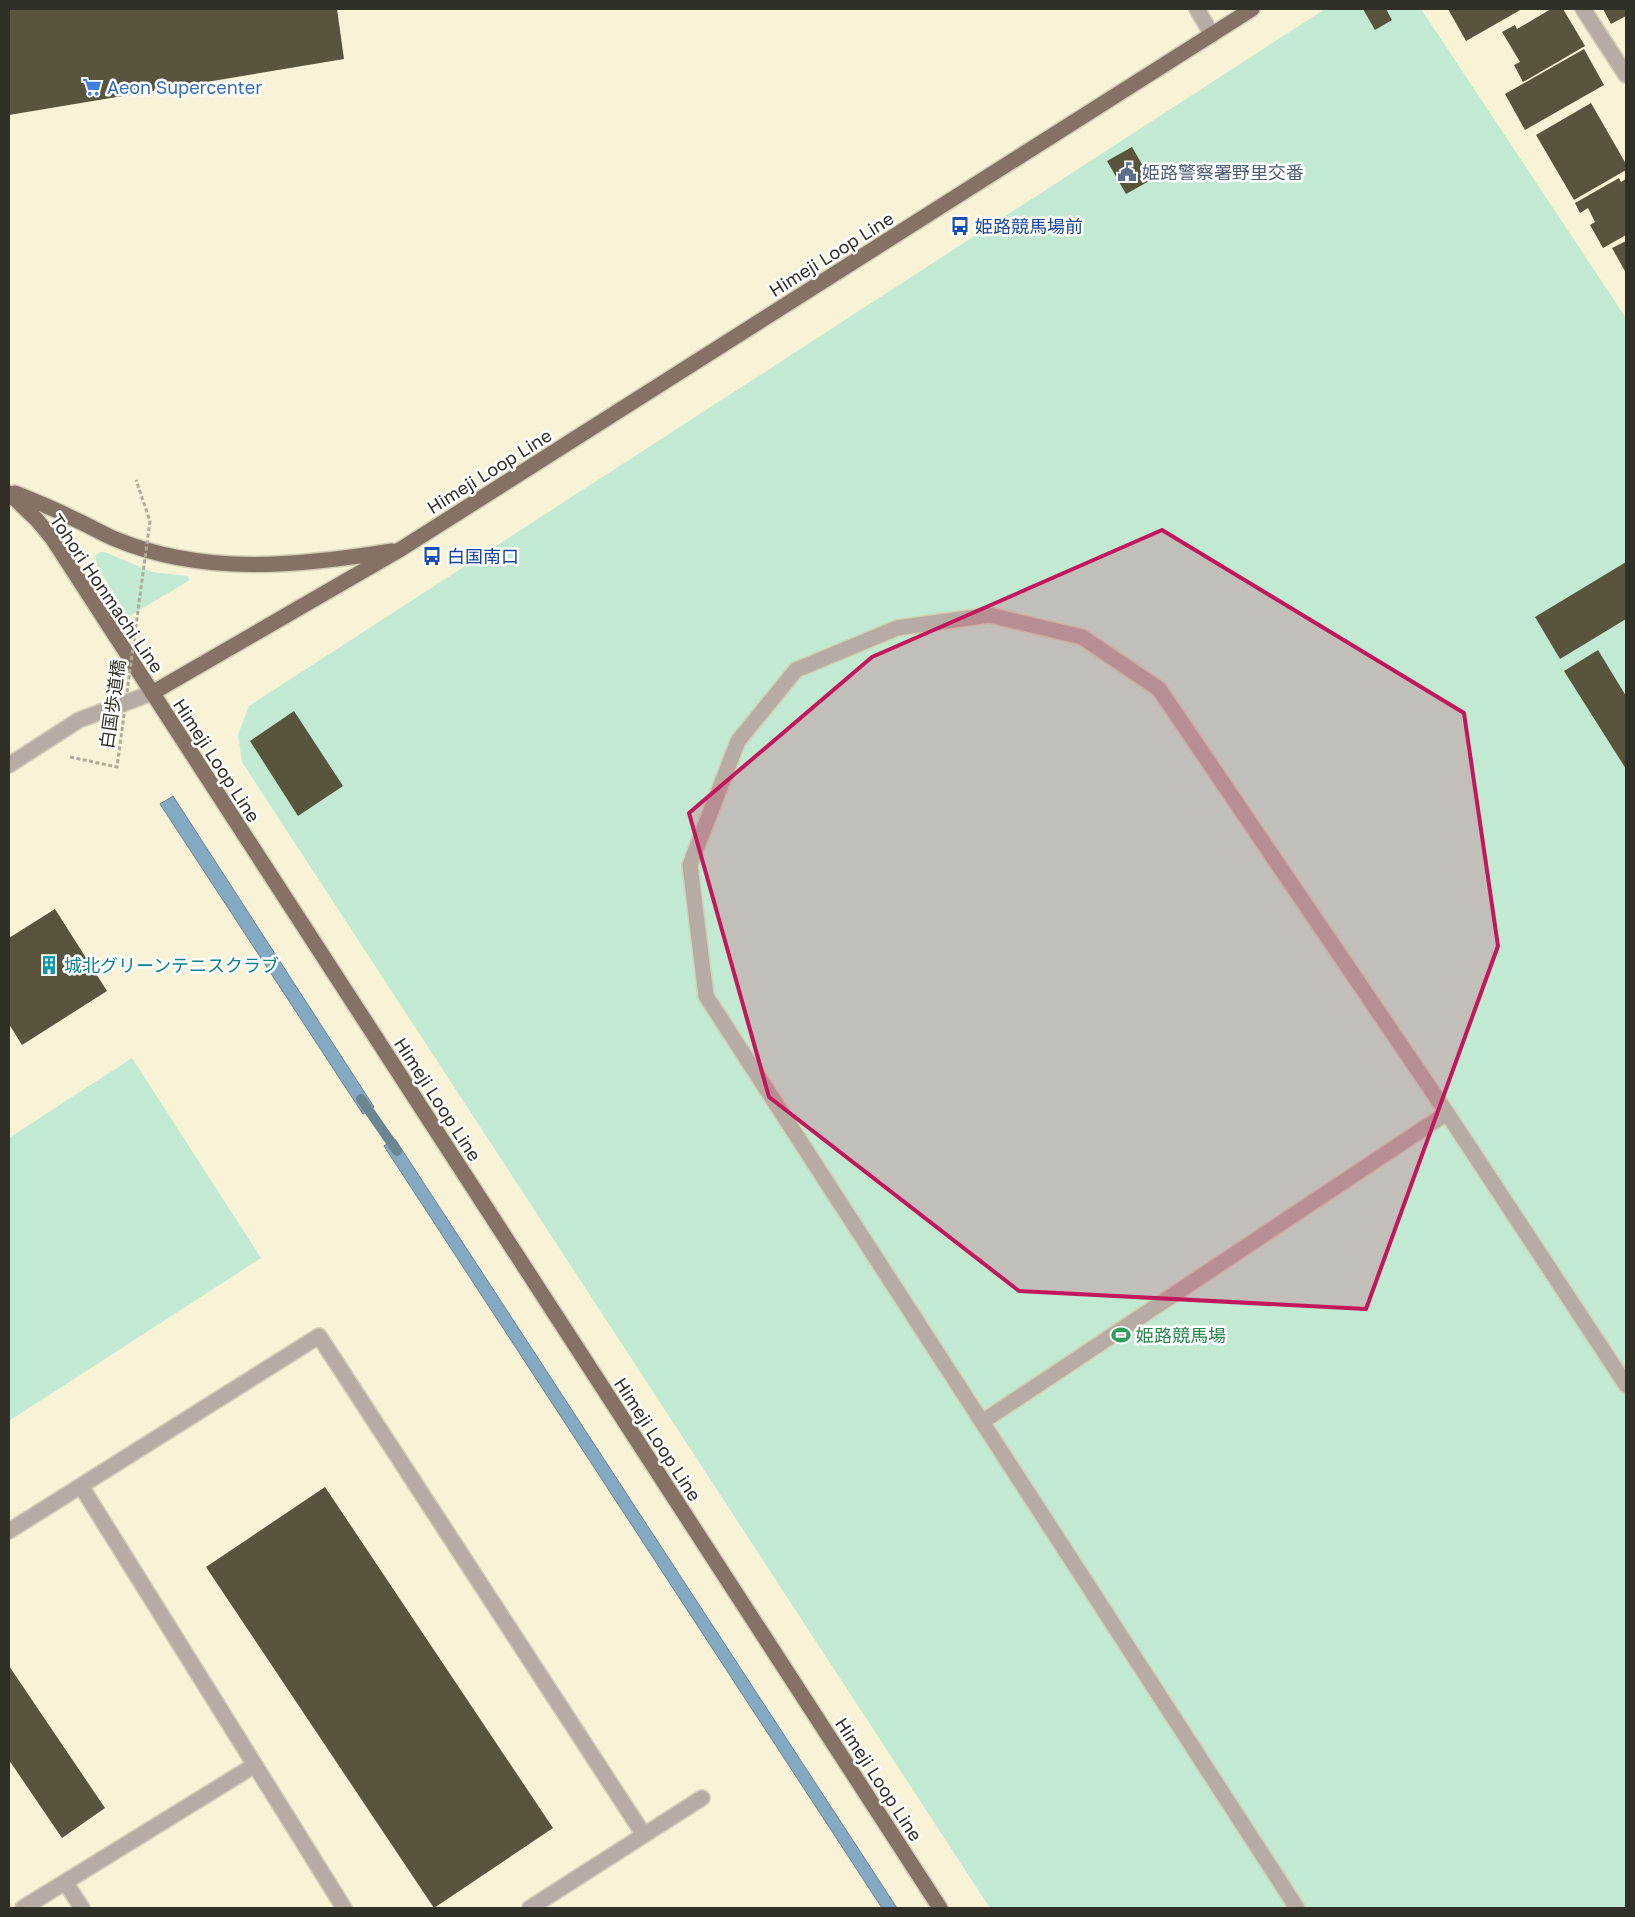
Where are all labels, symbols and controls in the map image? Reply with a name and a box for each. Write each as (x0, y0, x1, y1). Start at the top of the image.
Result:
supermarket icon: Aeon Supercenter (81, 76, 103, 98)
place label: Aeon Supercenter (107, 76, 262, 98)
public building icon: 姫路警察署野里交番 (1116, 161, 1138, 183)
place label: 姫路警察署野里交番 (1142, 161, 1304, 183)
street label: Himeji Loop Line (765, 207, 897, 301)
bus stop icon: 姫路競馬場前 (949, 215, 971, 237)
place label: 姫路競馬場前 (975, 215, 1083, 237)
street label: Himeji Loop Line (423, 424, 555, 518)
street label: Tohori Honmachi Line (46, 509, 168, 677)
bus stop icon: 白国南口 (421, 545, 443, 567)
place label: 白国南口 (447, 545, 519, 567)
street label: 白国歩道橋 (95, 658, 129, 750)
street label: Himeji Loop Line (169, 694, 265, 826)
building icon: 城北グリーンテニスクラブ (38, 954, 60, 976)
place label: 城北グリーンテニスクラブ (64, 954, 279, 976)
street label: Himeji Loop Line (390, 1033, 486, 1165)
sports icon: 姫路競馬場 (1110, 1324, 1132, 1346)
place label: 姫路競馬場 (1136, 1324, 1226, 1346)
street label: Himeji Loop Line (610, 1373, 706, 1505)
street label: Himeji Loop Line (831, 1713, 927, 1845)

